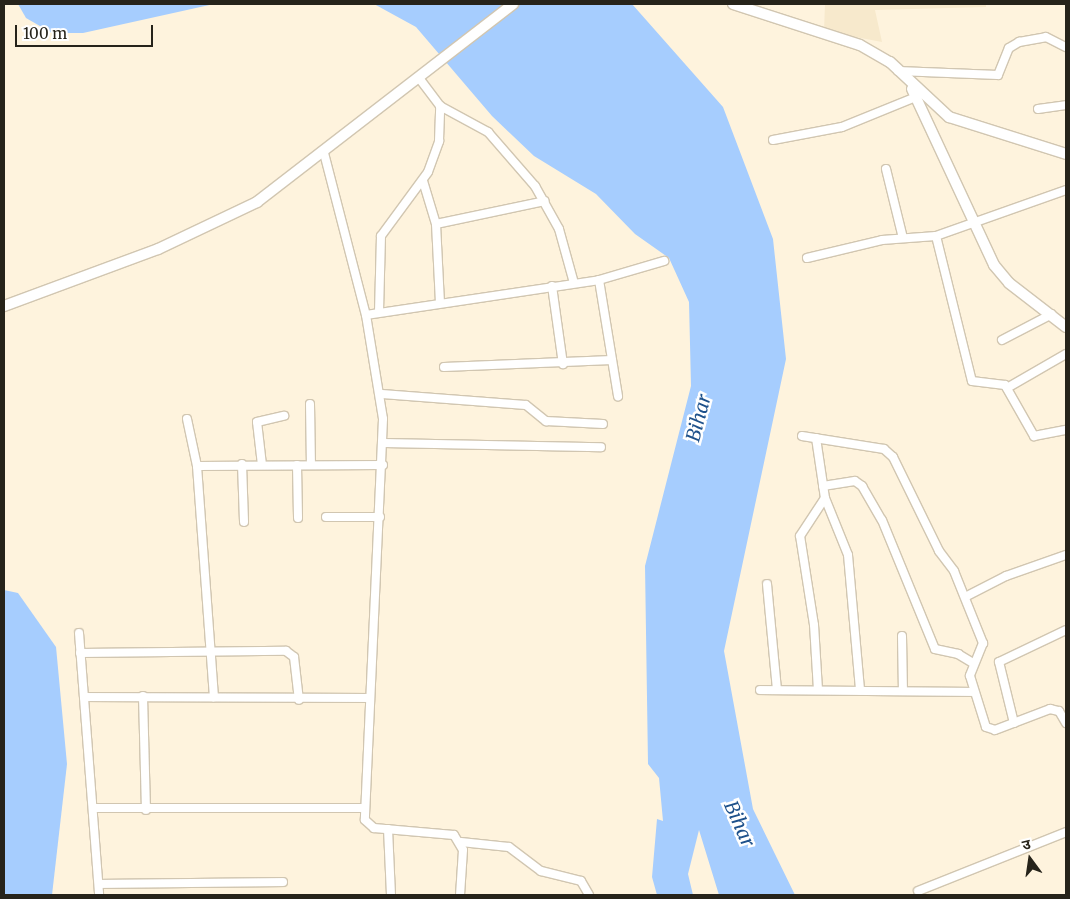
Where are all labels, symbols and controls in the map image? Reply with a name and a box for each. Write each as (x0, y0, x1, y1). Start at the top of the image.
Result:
scale bar (18, 15, 155, 47)
text: 100 m (23, 24, 67, 43)
water label: Bihar (682, 392, 716, 444)
water label: Bihar (719, 798, 759, 850)
north arrow (1005, 834, 1055, 884)
text: उ (1020, 835, 1033, 854)

